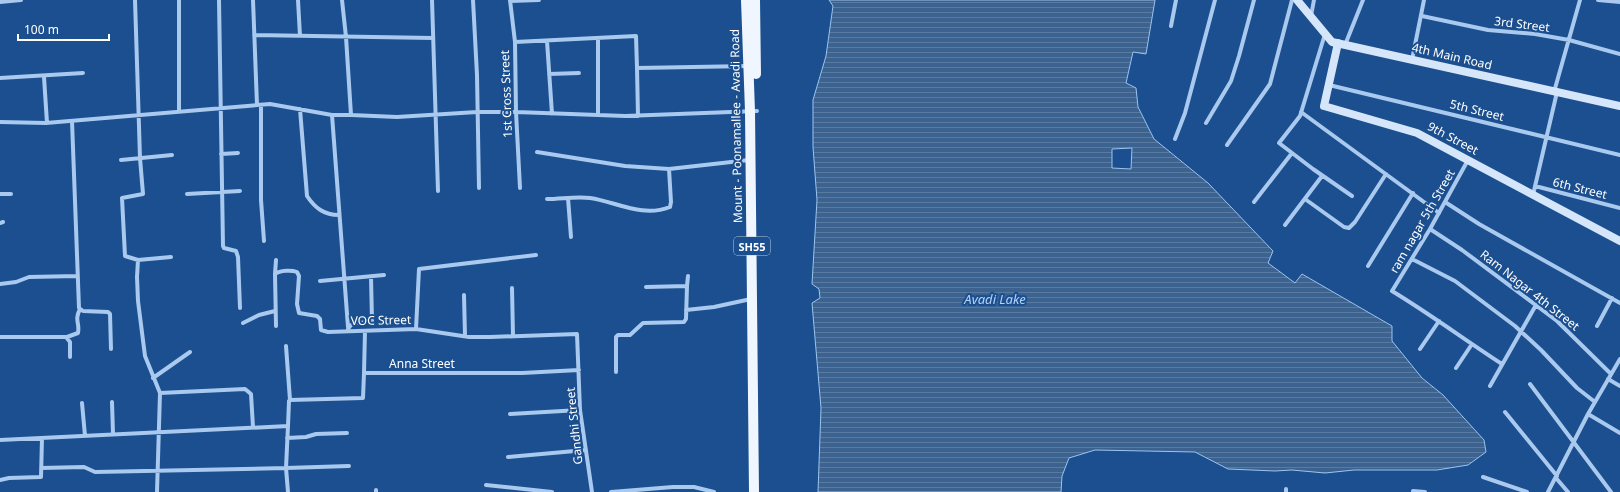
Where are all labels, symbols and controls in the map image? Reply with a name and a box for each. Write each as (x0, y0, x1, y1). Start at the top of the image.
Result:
street label: 3rd Street (1493, 12, 1551, 36)
scale bar (18, 16, 109, 42)
text: 100 m (24, 21, 59, 38)
street label: Mount - Poonamallee - Avadi Road (726, 29, 746, 223)
street label: 4th Main Road (1410, 39, 1494, 73)
street label: 1st Cross Street (496, 49, 516, 138)
street label: 5th Street (1448, 95, 1506, 125)
street label: 9th Street (1425, 118, 1482, 159)
street label: ram nagar 5th Street (1385, 165, 1459, 276)
street label: 6th Street (1551, 173, 1609, 203)
road number: SH55 (734, 237, 770, 255)
street label: Ram Nagar 4th Street (1477, 246, 1584, 335)
water label: Avadi Lake (963, 290, 1026, 308)
street label: VOC Street (351, 311, 412, 329)
street label: Anna Street (389, 355, 456, 372)
street label: Gandhi Street (561, 386, 586, 465)

